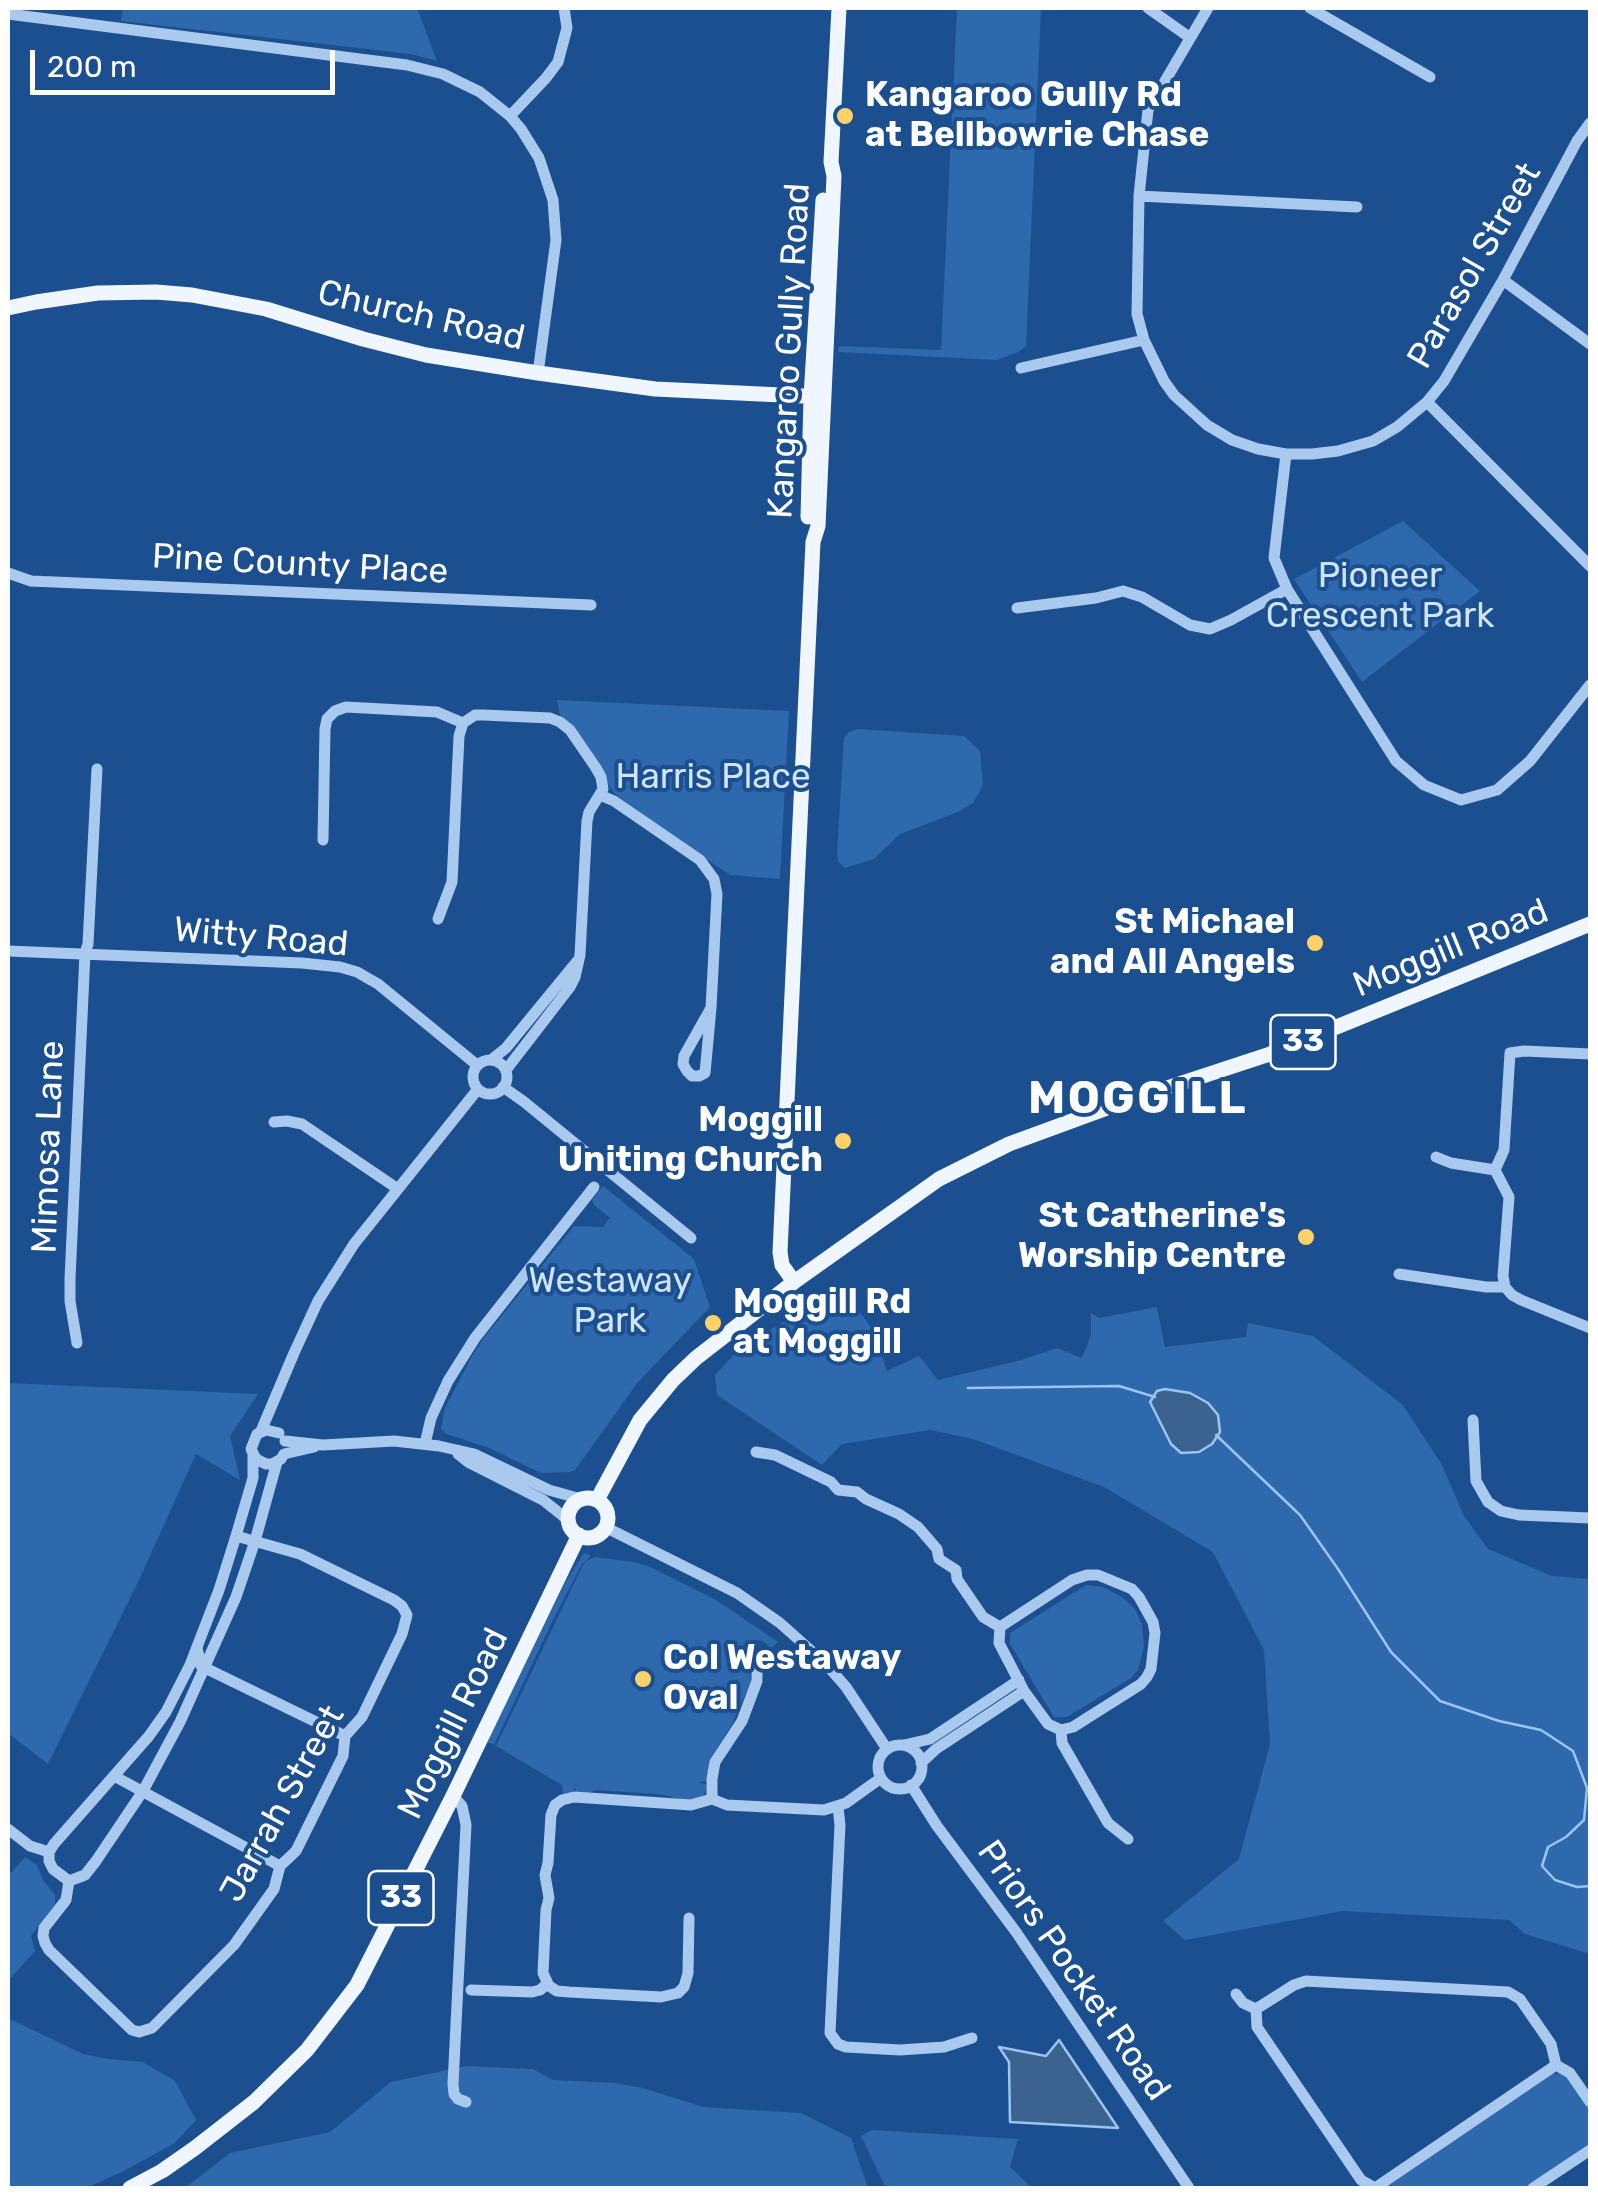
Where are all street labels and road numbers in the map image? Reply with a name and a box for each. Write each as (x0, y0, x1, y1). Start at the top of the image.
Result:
street label: Parasol Street (1399, 156, 1551, 376)
street label: Kangaroo Gully Road (760, 182, 820, 520)
street label: Church Road (314, 272, 528, 360)
street label: Pine County Place (151, 536, 449, 594)
street label: Moggill Road (1347, 891, 1555, 1007)
street label: Witty Road (172, 909, 350, 967)
road number: 33 (1270, 1015, 1336, 1069)
street label: Mimosa Lane (24, 1040, 74, 1254)
street label: Moggill Road (390, 1622, 518, 1826)
street label: Jarrah Street (212, 1698, 354, 1910)
street label: Priors Pocket Road (968, 1833, 1178, 2109)
road number: 33 (368, 1871, 434, 1925)

